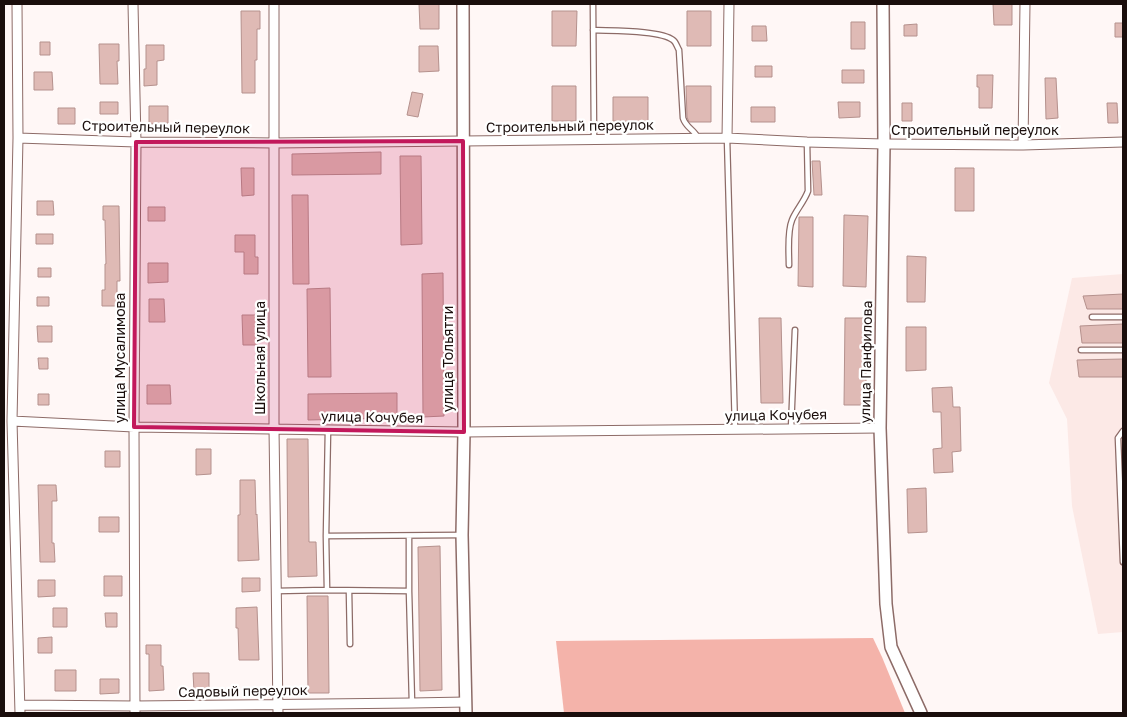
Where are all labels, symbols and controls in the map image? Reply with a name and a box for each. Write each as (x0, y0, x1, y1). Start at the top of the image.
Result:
street label: Строительный переулок (486, 116, 654, 135)
street label: Строительный переулок (82, 117, 250, 136)
street label: Строительный переулок (891, 121, 1059, 138)
street label: улица Мусалимова (111, 293, 128, 423)
street label: улица Панфилова (856, 300, 875, 424)
street label: Школьная улица (251, 301, 268, 415)
street label: улица Тольятти (439, 306, 456, 412)
street label: улица Кочубея (725, 405, 827, 424)
street label: улица Кочубея (321, 407, 423, 426)
street label: Садовый переулок (178, 681, 308, 700)

